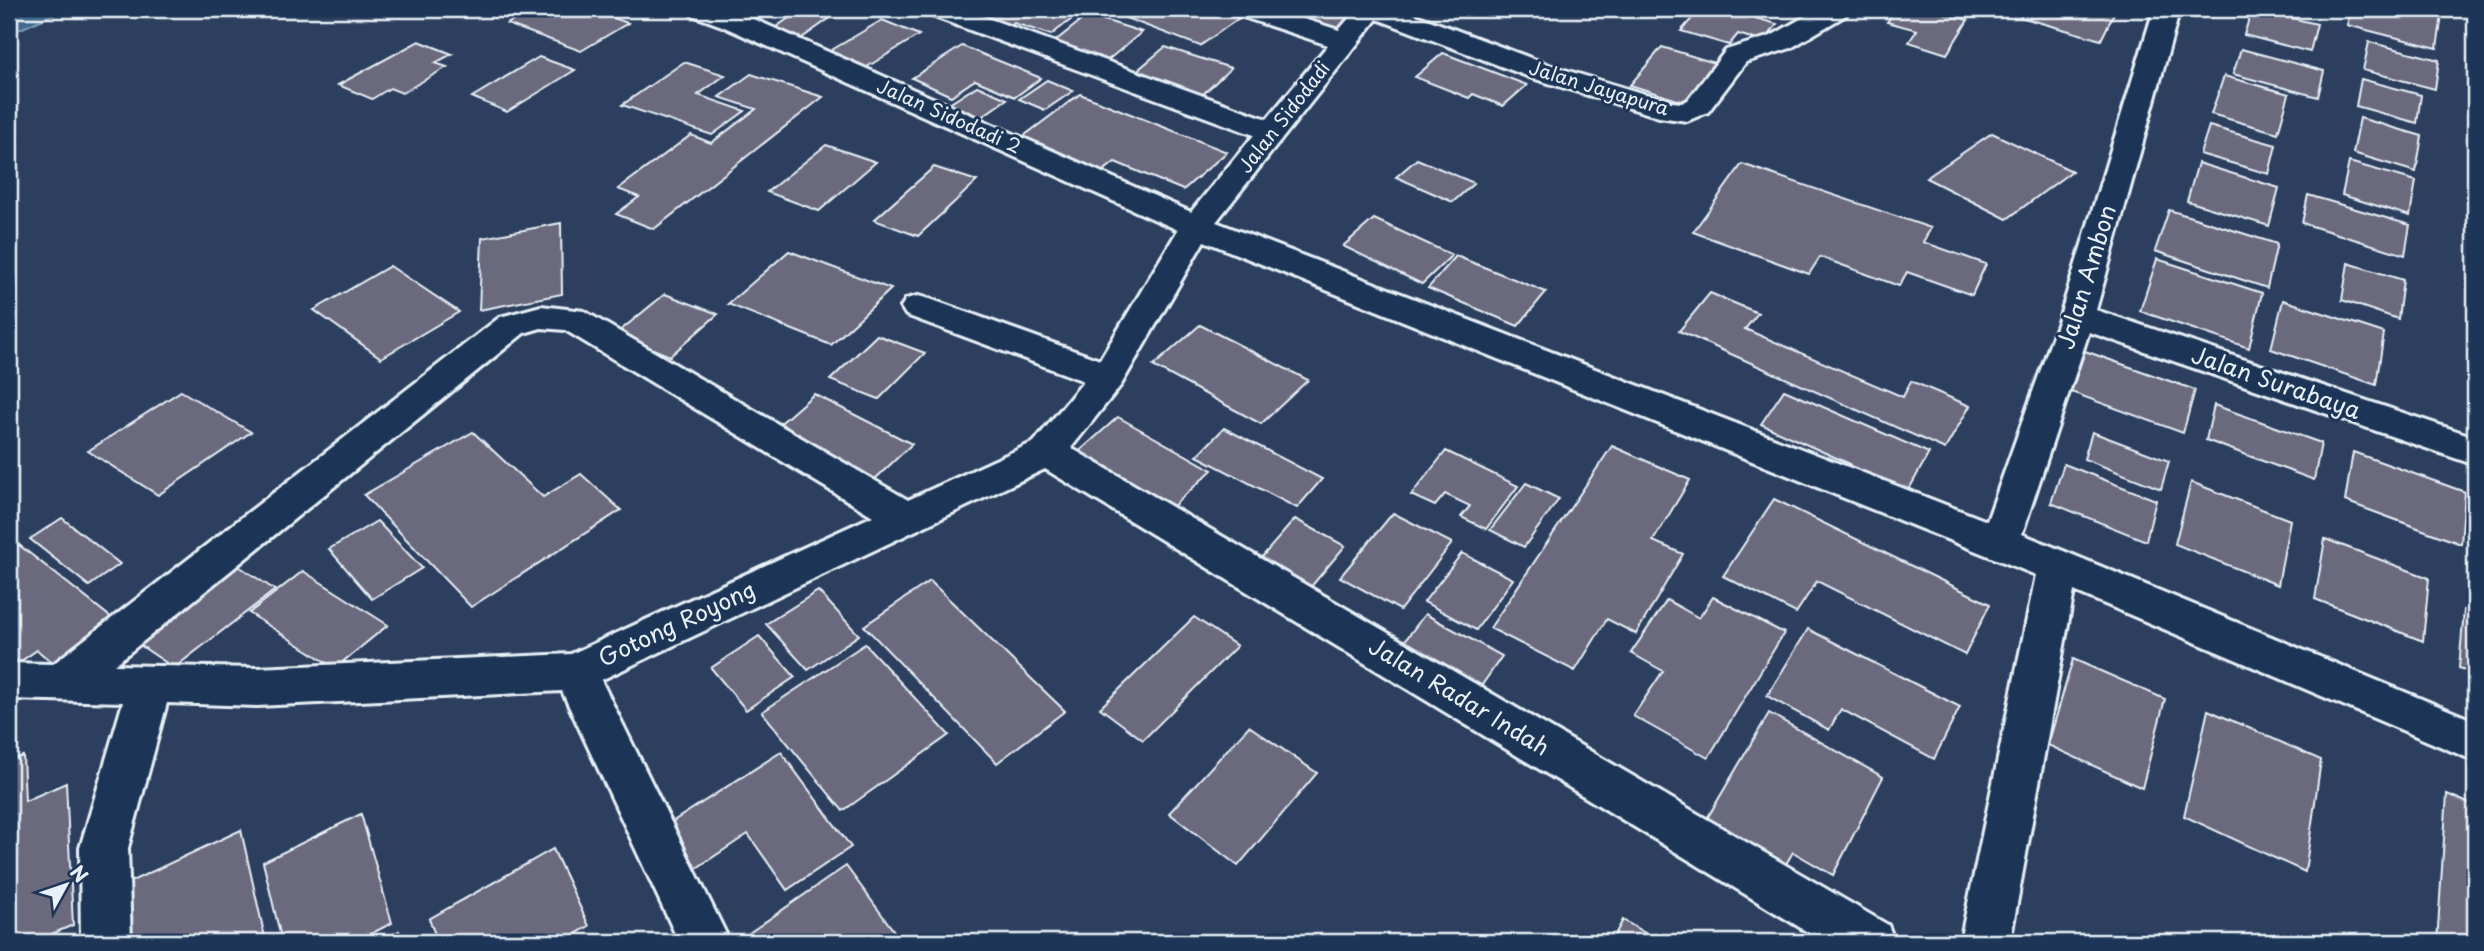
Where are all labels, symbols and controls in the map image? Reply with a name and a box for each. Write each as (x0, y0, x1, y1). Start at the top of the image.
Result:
street label: Jalan Jayapura (1526, 52, 1673, 122)
street label: Jalan Sidodadi (1231, 55, 1336, 178)
street label: Jalan Sidodadi 2 (873, 71, 1026, 159)
street label: Jalan Ambon (2047, 200, 2124, 353)
street label: Jalan Surabaya (2187, 336, 2366, 427)
street label: Gotong Royong (592, 571, 761, 674)
street label: Jalan Radar Indah (1363, 628, 1557, 764)
north arrow (32, 850, 102, 920)
text: N (64, 859, 95, 888)

